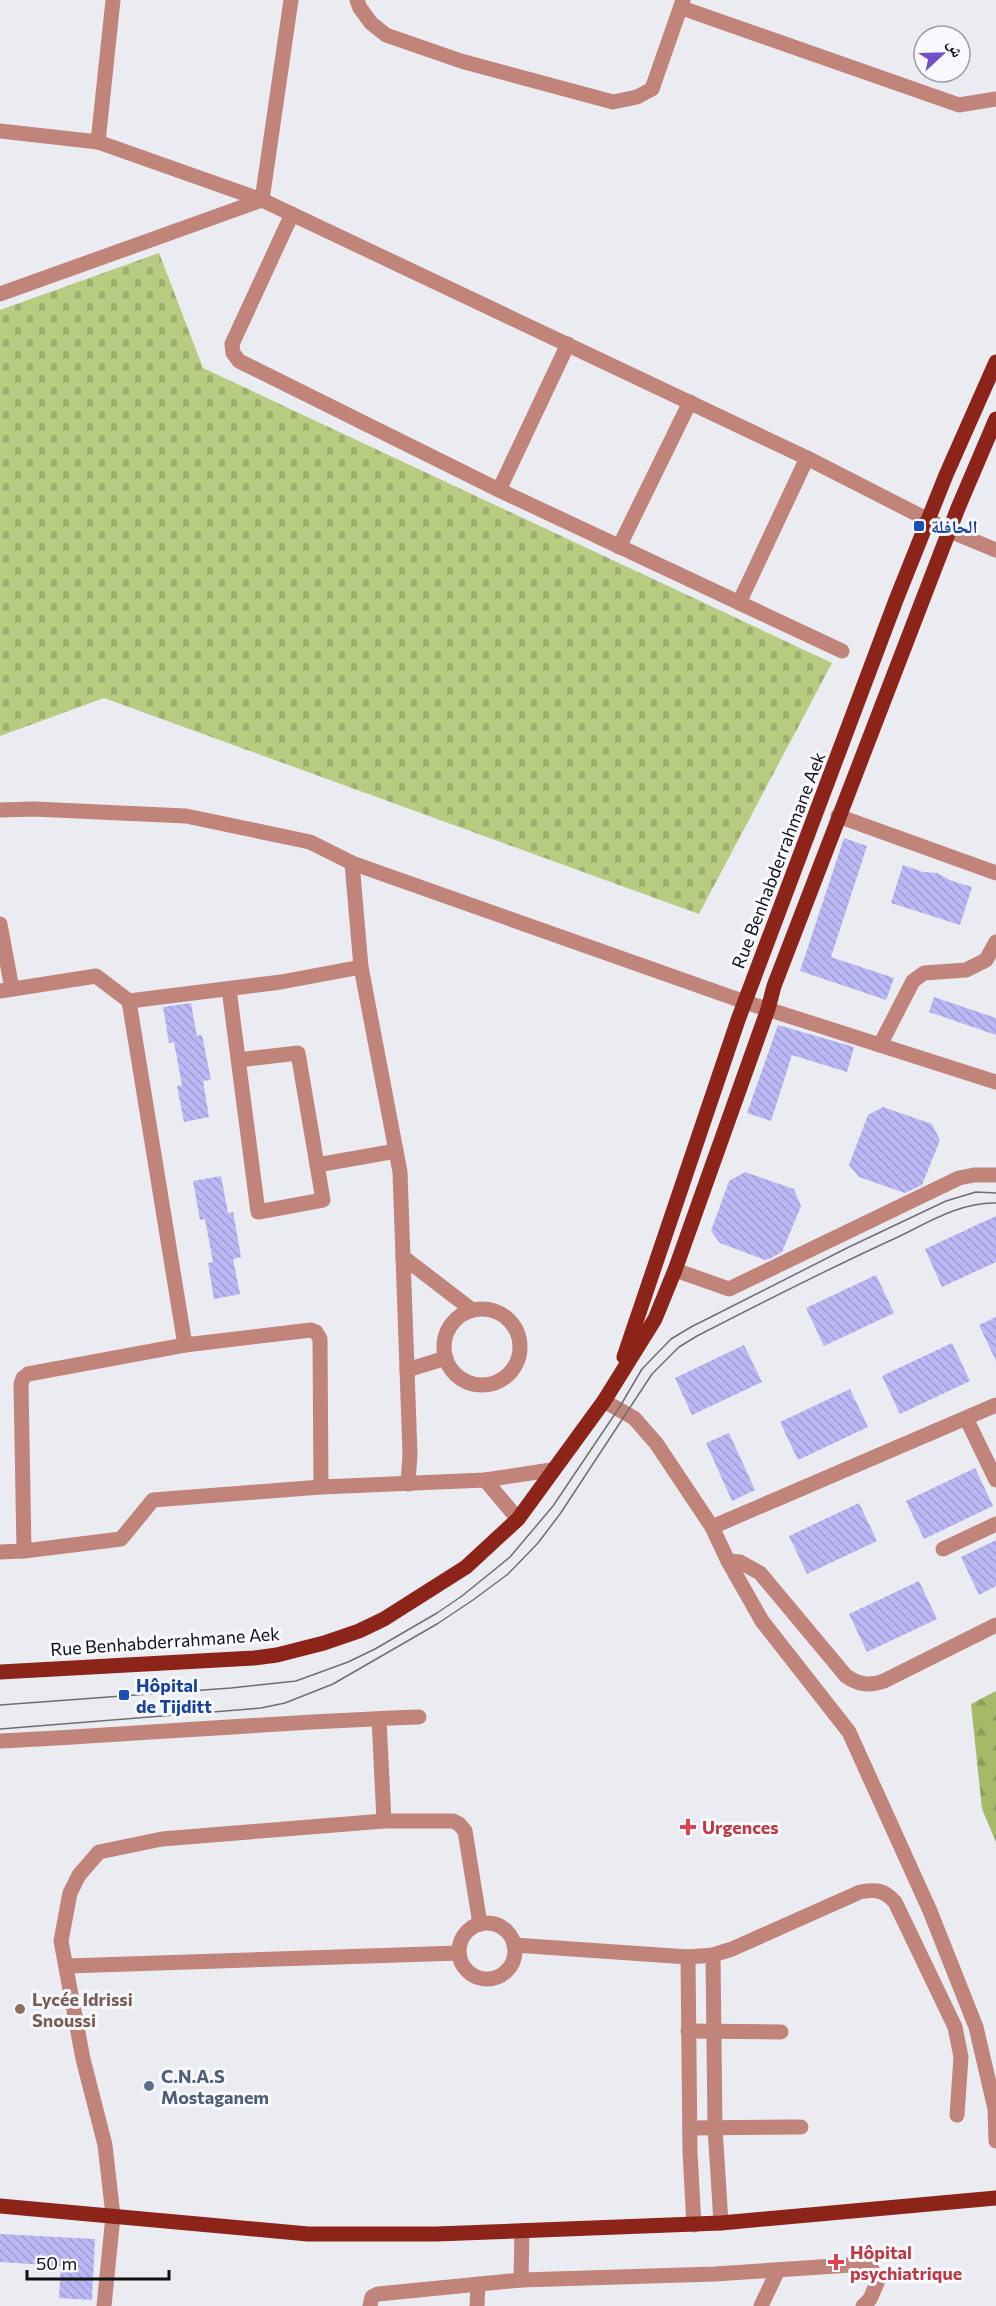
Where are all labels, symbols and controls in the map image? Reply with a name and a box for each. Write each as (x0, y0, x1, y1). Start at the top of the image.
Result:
north arrow (912, 24, 972, 84)
text: ش (943, 37, 968, 60)
place label: الحافلة (931, 515, 978, 537)
marker: الحافلة (912, 519, 926, 533)
street label: Rue Benhabderrahmane Aek (726, 748, 830, 971)
street label: Rue Benhabderrahmane Aek (49, 1622, 281, 1660)
place label: Hôpital de Tijditt (136, 1674, 212, 1717)
marker: Hôpital de Tijditt (117, 1688, 131, 1702)
place label: Urgences (702, 1816, 779, 1838)
marker: Urgences (679, 1818, 697, 1836)
place label: Lycée Idrissi Snoussi (32, 1988, 133, 2031)
marker: Lycée Idrissi Snoussi (13, 2002, 27, 2016)
place label: C.N.A.S Mostaganem (161, 2065, 269, 2108)
marker: C.N.A.S Mostaganem (142, 2079, 156, 2093)
place label: Hôpital psychiatrique (850, 2241, 962, 2284)
scale bar (27, 2243, 170, 2281)
text: 50 m (36, 2252, 77, 2274)
marker: Hôpital psychiatrique (827, 2253, 845, 2271)

